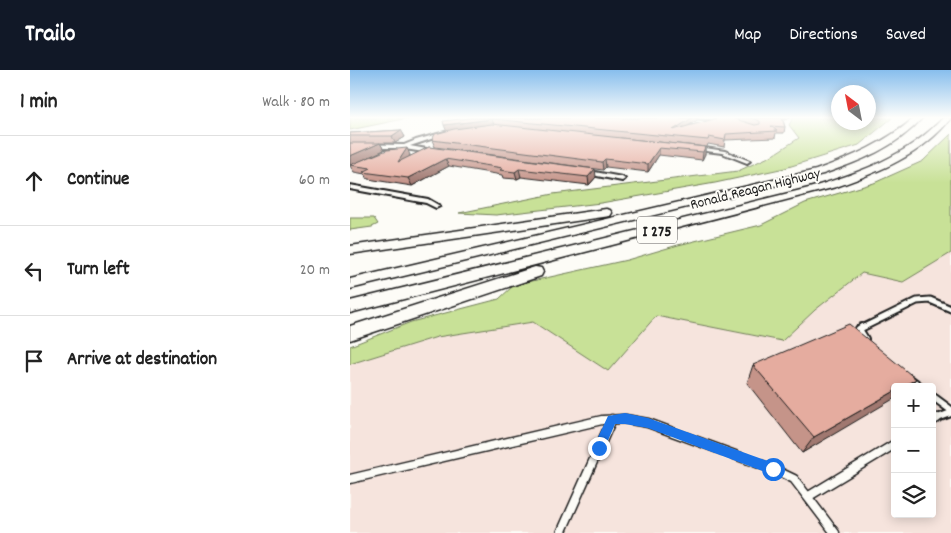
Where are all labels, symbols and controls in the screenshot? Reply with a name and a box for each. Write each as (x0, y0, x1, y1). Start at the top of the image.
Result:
text: Trailo (25, 18, 76, 52)
text: Map (734, 23, 761, 48)
text: Directions (789, 23, 858, 48)
text: Saved (886, 23, 926, 48)
north arrow (831, 85, 876, 130)
text: 1 min (20, 88, 57, 118)
text: Walk · 80 m (262, 91, 330, 114)
street label: Ronald Reagan Highway (688, 163, 824, 217)
icon: ahead (20, 167, 48, 195)
text: Continue (67, 167, 129, 194)
text: 60 m (299, 169, 330, 192)
road number: I 275 (637, 216, 677, 244)
icon: left (20, 257, 48, 285)
text: Turn left (67, 257, 130, 284)
text: 20 m (300, 259, 330, 282)
icon: arrive (20, 347, 48, 375)
text: Arrive at destination (67, 347, 217, 374)
map controls (891, 383, 936, 518)
button: + (891, 383, 936, 428)
button: − (891, 428, 936, 473)
route end (588, 437, 611, 460)
route start (762, 458, 785, 481)
button: layers (891, 473, 936, 518)

